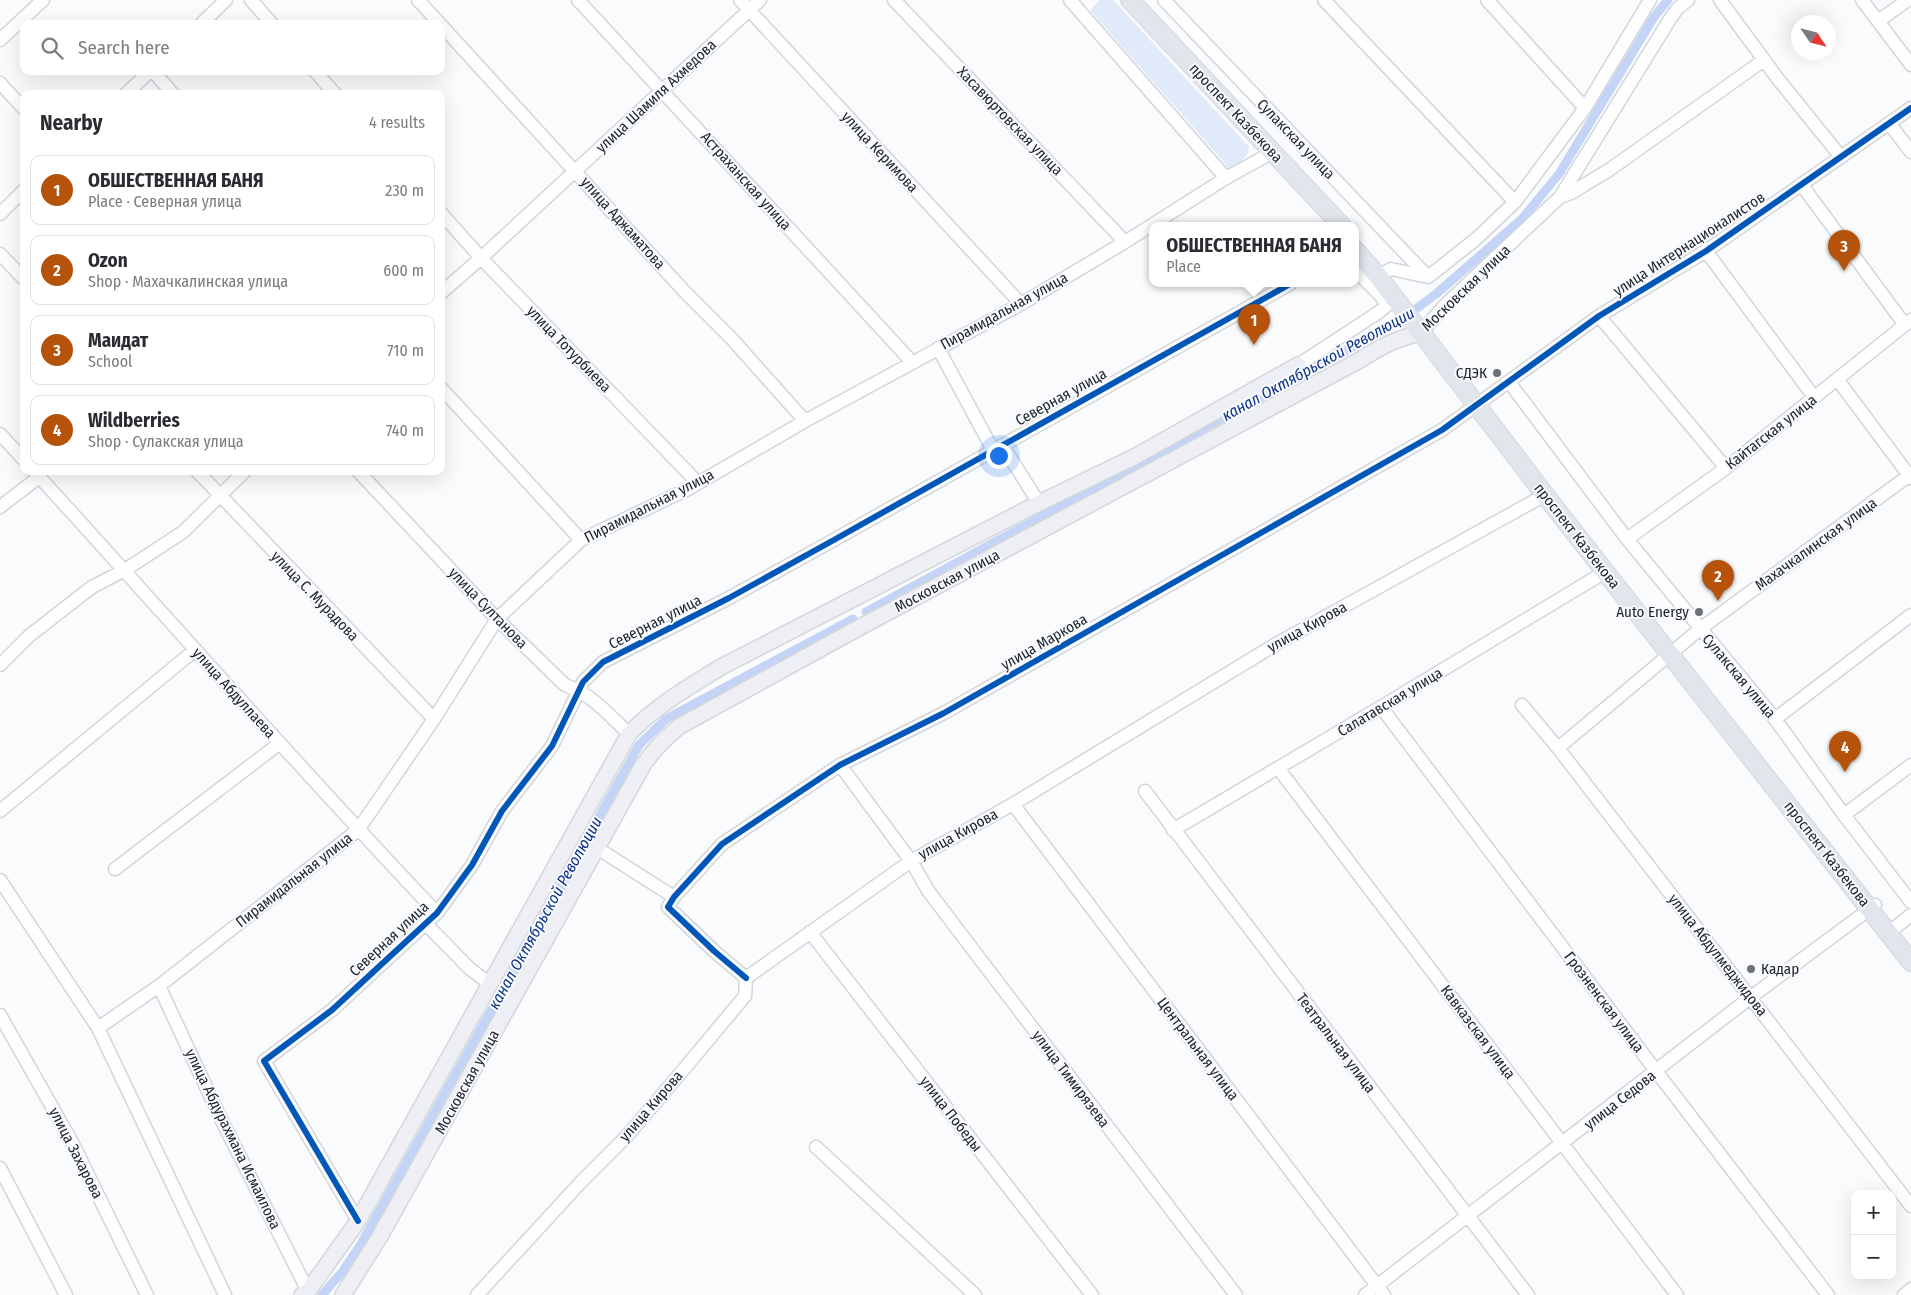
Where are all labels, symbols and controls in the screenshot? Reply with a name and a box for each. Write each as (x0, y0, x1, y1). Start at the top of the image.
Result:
north arrow (1791, 15, 1836, 60)
search box (20, 20, 445, 75)
icon: search (38, 34, 66, 62)
text: Search here (78, 36, 170, 59)
street label: улица Шамиля Ахмедова (592, 36, 720, 156)
street label: проспект Казбекова (1185, 60, 1287, 166)
street label: Хасавюртовская улица (953, 63, 1067, 179)
street label: Сулакская улица (1253, 95, 1339, 183)
street label: улица Керимова (838, 108, 922, 196)
text: Nearby (40, 110, 102, 136)
text: 4 results (369, 113, 425, 132)
street label: Астраханская улица (697, 128, 795, 234)
text: ОБШЕСТВЕННАЯ БАНЯ (88, 169, 263, 192)
street label: улица Аджаматова (577, 173, 669, 273)
text: 1 (54, 181, 60, 200)
text: 230 m (385, 181, 424, 200)
street label: улица Интернационалистов (1610, 188, 1768, 300)
text: Place · Северная улица (88, 192, 242, 211)
popup (1149, 222, 1359, 287)
pin: 3 (1828, 230, 1860, 271)
text: ОБШЕСТВЕННАЯ БАНЯ (1166, 234, 1342, 257)
street label: Московская улица (1418, 241, 1514, 335)
text: Ozon (88, 249, 128, 272)
text: Place (1166, 257, 1201, 276)
text: 2 (53, 261, 61, 280)
text: 600 m (383, 261, 424, 280)
street label: Пирамидальная улица (937, 268, 1071, 354)
text: Shop · Махачкалинская улица (88, 272, 288, 291)
street label: улица Тотурбиева (523, 302, 615, 396)
water label: канал Октябрьской Революции (1218, 303, 1418, 425)
pin: 1 (1238, 304, 1270, 345)
text: Маидат (88, 329, 148, 352)
text: 3 (53, 341, 61, 360)
text: 710 m (387, 341, 424, 360)
text: School (88, 352, 132, 371)
place label: СДЭК (1456, 364, 1487, 382)
street label: Северная улица (1012, 365, 1110, 429)
marker: СДЭК (1491, 367, 1503, 379)
street label: Кайтагская улица (1722, 391, 1820, 473)
text: Wildberries (88, 409, 180, 432)
text: 4 (53, 421, 61, 440)
text: 740 m (386, 421, 424, 440)
text: Shop · Сулакская улица (88, 432, 244, 451)
your location (986, 443, 1012, 469)
street label: Пирамидальная улица (581, 466, 717, 546)
street label: проспект Казбекова (1530, 480, 1624, 592)
street label: Махачкалинская улица (1752, 494, 1880, 594)
street label: Московская улица (891, 546, 1003, 616)
street label: улица С. Мурадова (267, 547, 363, 645)
pin: 2 (1702, 560, 1734, 601)
street label: улица Султанова (445, 564, 531, 652)
street label: Северная улица (606, 591, 704, 653)
street label: улица Кирова (1264, 598, 1350, 656)
place label: Auto Energy (1616, 603, 1689, 621)
marker: Auto Energy (1693, 606, 1705, 618)
street label: улица Маркова (998, 610, 1090, 674)
street label: Сулакская улица (1699, 630, 1779, 722)
street label: улица Абдуллаева (189, 644, 279, 742)
street label: Салатавская улица (1334, 664, 1446, 740)
pin: 4 (1829, 731, 1861, 772)
street label: проспект Казбекова (1780, 798, 1874, 910)
street label: улица Кирова (915, 805, 1001, 863)
water label: канал Октябрьской Революции (484, 813, 606, 1013)
street label: Пирамидальная улица (232, 829, 356, 931)
street label: улица Абдулмеджидова (1665, 890, 1771, 1020)
street label: Северная улица (346, 898, 432, 980)
street label: Грозненская улица (1560, 948, 1648, 1056)
place label: Кадар (1761, 960, 1799, 978)
marker: Кадар (1745, 963, 1757, 975)
street label: Кавказская улица (1437, 982, 1519, 1082)
street label: Театральная улица (1293, 990, 1379, 1096)
street label: Центральная улица (1153, 994, 1243, 1104)
street label: Московская улица (431, 1027, 503, 1137)
street label: улица Тимирязева (1029, 1027, 1113, 1131)
street label: улица Абдурахмана Исмаилова (181, 1046, 285, 1232)
street label: улица Седова (1581, 1066, 1659, 1134)
street label: улица Кирова (615, 1067, 687, 1145)
street label: улица Победы (916, 1073, 986, 1155)
street label: улица Захарова (45, 1104, 107, 1202)
map controls (1851, 1190, 1896, 1280)
button: + (1851, 1190, 1896, 1235)
button: − (1851, 1235, 1896, 1280)

